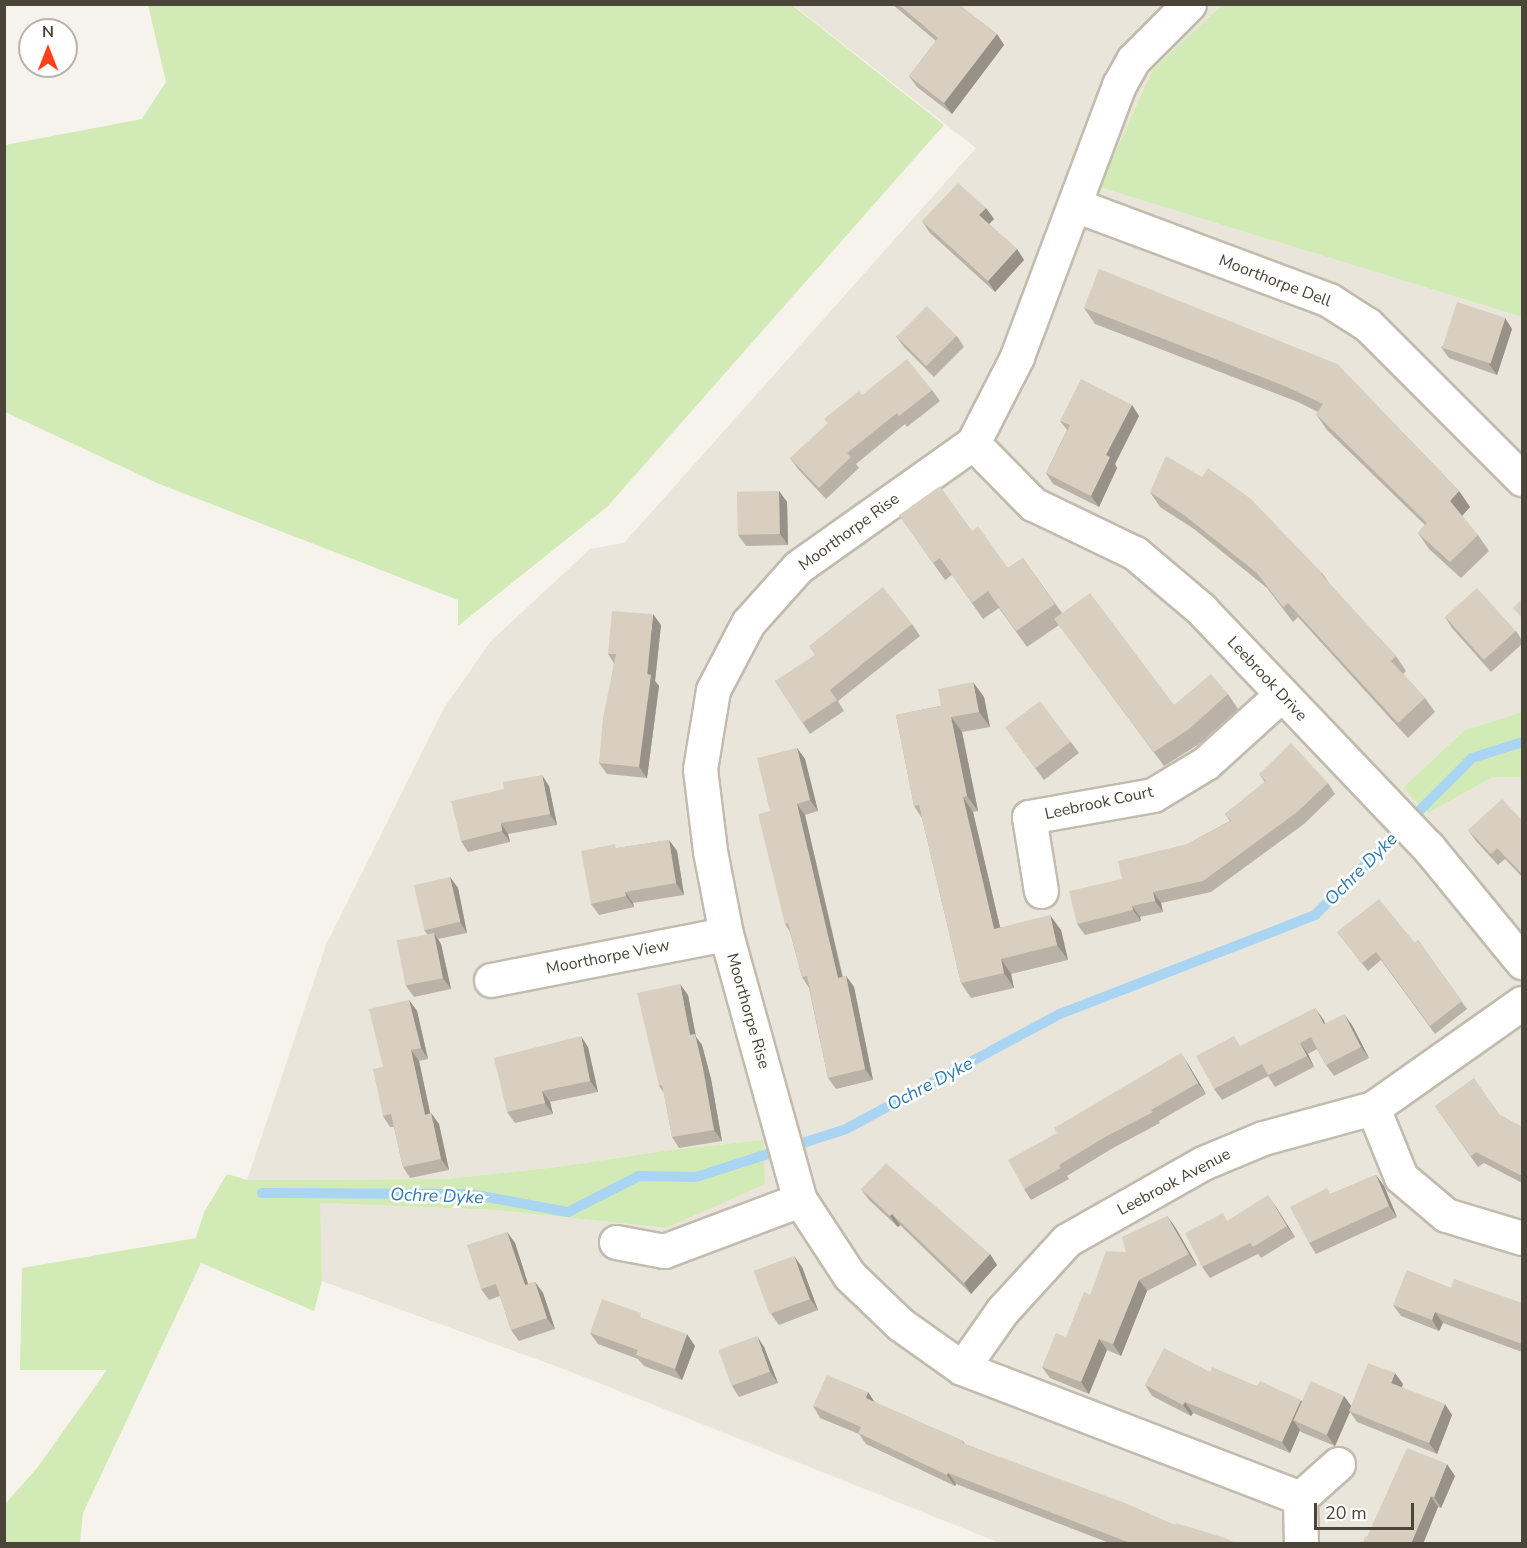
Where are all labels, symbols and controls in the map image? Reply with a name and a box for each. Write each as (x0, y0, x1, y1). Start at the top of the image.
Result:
north arrow (18, 18, 78, 78)
text: N (42, 21, 54, 43)
street label: Moorthorpe Dell (1216, 251, 1334, 311)
street label: Moorthorpe Rise (795, 489, 903, 575)
street label: Leebrook Drive (1223, 633, 1311, 725)
street label: Leebrook Court (1043, 782, 1155, 824)
water label: Ochre Dyke (1320, 828, 1402, 910)
street label: Moorthorpe View (545, 936, 671, 978)
street label: Moorthorpe Rise (722, 951, 774, 1071)
water label: Ochre Dyke (883, 1052, 977, 1116)
street label: Leebrook Avenue (1114, 1144, 1234, 1220)
water label: Ochre Dyke (390, 1184, 484, 1208)
scale bar (1317, 1491, 1418, 1529)
text: 20 m (1325, 1501, 1367, 1525)

